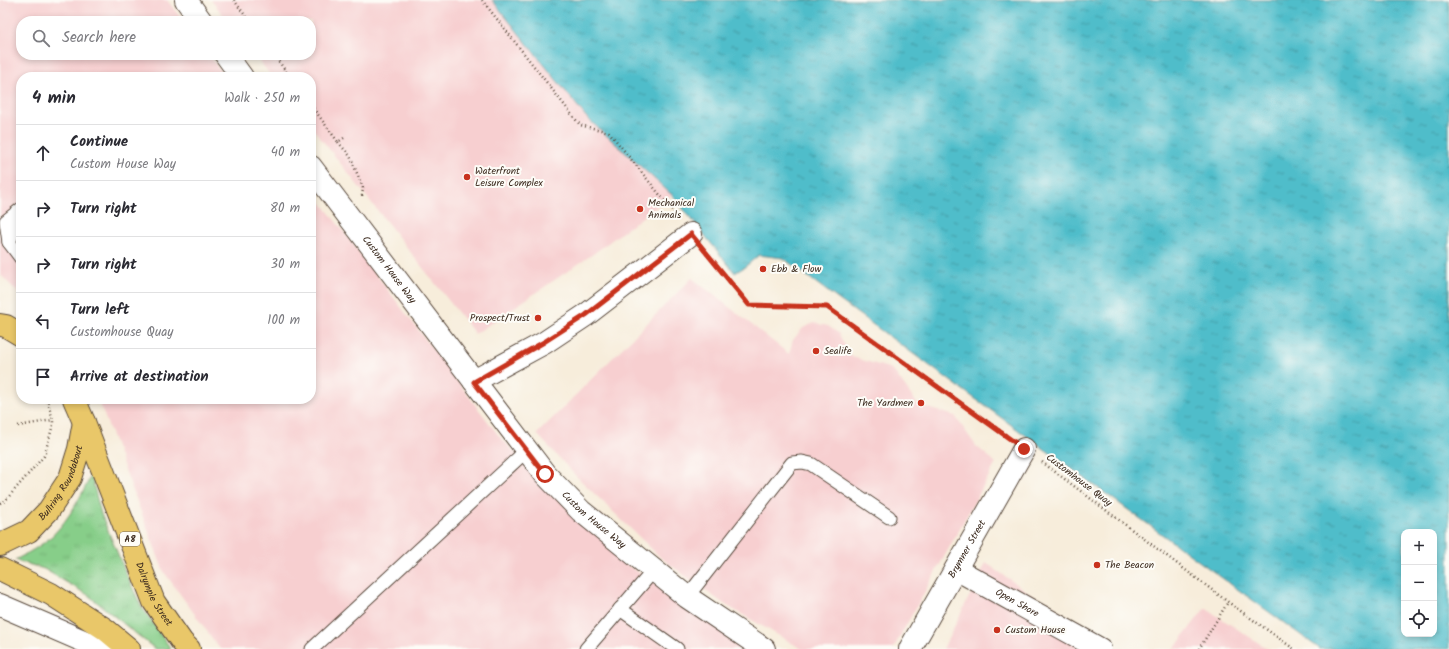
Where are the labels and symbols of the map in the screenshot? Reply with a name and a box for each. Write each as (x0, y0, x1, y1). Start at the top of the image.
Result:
place label: Waterfront Leisure Complex (475, 163, 543, 191)
marker: Waterfront Leisure Complex (462, 172, 472, 182)
place label: Mechanical Animals (648, 195, 695, 223)
marker: Mechanical Animals (635, 204, 645, 214)
street label: Custom House Way (358, 232, 420, 307)
place label: Ebb & Flow (771, 261, 822, 277)
marker: Ebb & Flow (758, 264, 768, 274)
place label: Prospect/Trust (470, 310, 530, 326)
marker: Prospect/Trust (533, 313, 543, 323)
place label: Sealife (824, 343, 852, 359)
marker: Sealife (811, 346, 821, 356)
place label: The Yardmen (857, 395, 913, 411)
marker: The Yardmen (916, 398, 926, 408)
route end (1015, 440, 1033, 458)
street label: Bullring Roundabout (35, 444, 88, 525)
street label: Customhouse Quay (1042, 450, 1116, 510)
route start (536, 465, 554, 483)
street label: Custom House Way (558, 487, 630, 553)
street label: Brymner Street (944, 517, 990, 581)
road number: A8 (120, 532, 140, 546)
place label: The Beacon (1105, 557, 1154, 573)
street label: Dalrymple Street (131, 559, 177, 630)
marker: The Beacon (1092, 560, 1102, 570)
street label: Open Shore (992, 584, 1042, 622)
place label: Custom House (1005, 622, 1066, 638)
marker: Custom House (992, 625, 1002, 635)

